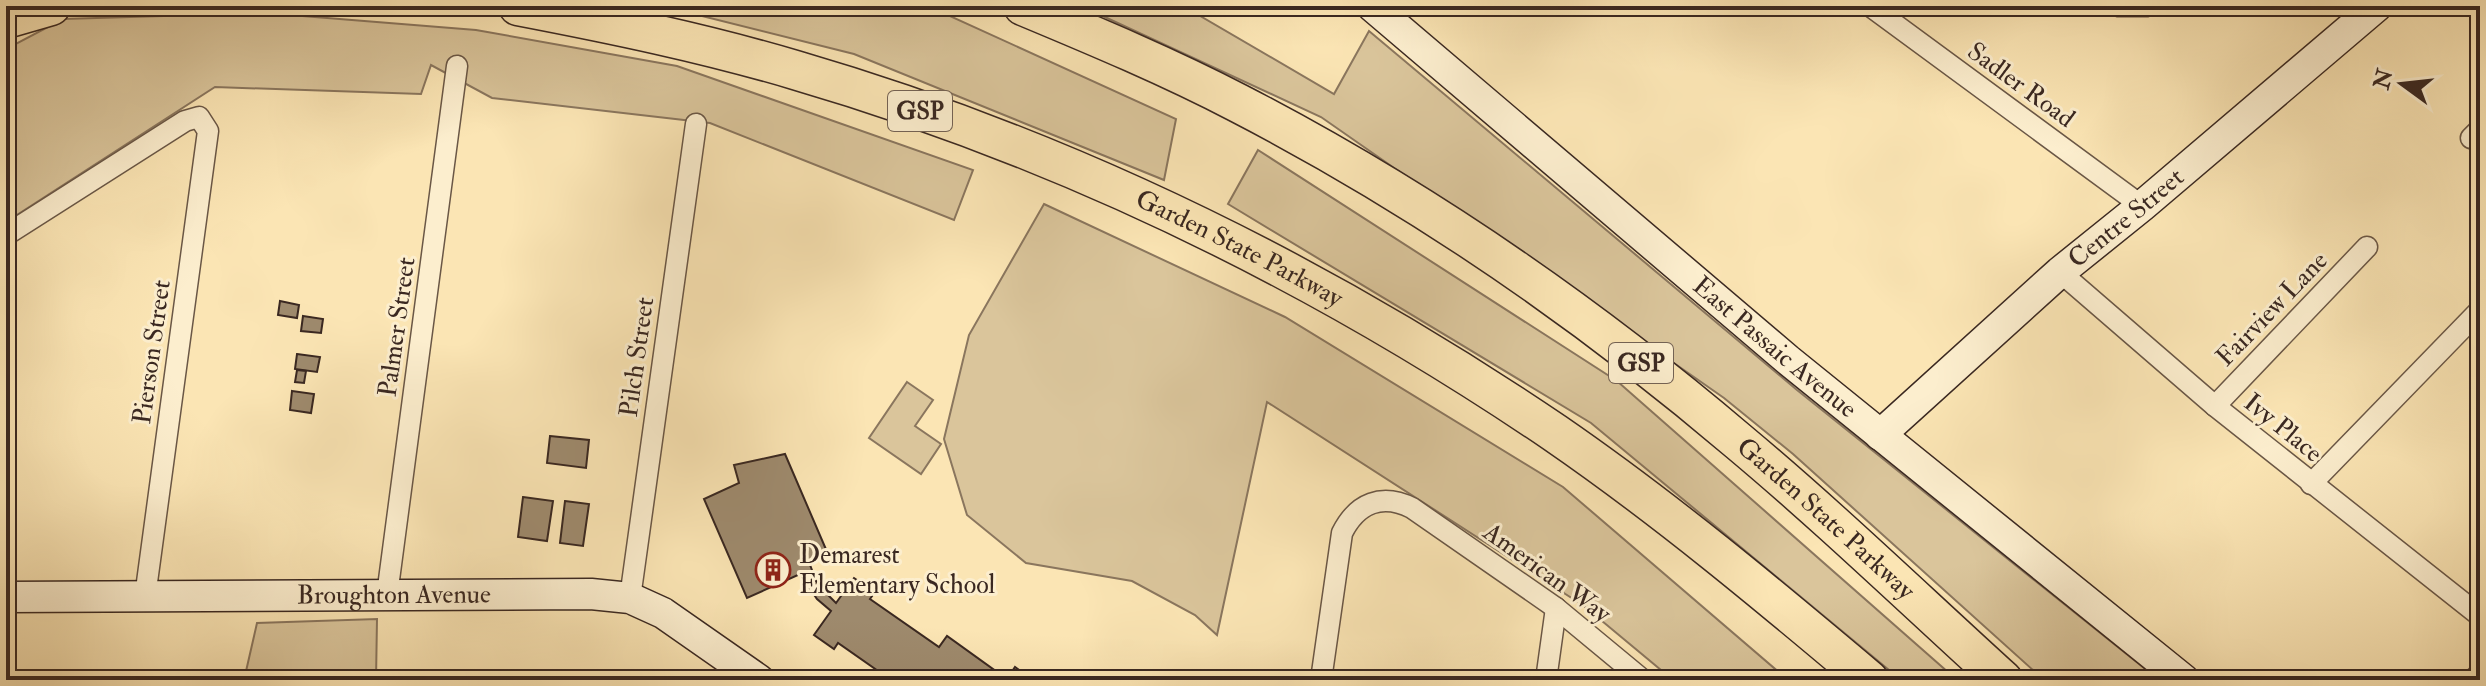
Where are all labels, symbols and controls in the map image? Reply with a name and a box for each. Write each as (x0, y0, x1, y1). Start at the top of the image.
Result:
street label: Sadler Road (1961, 35, 2081, 135)
north arrow (2362, 44, 2442, 124)
text: N (2367, 66, 2400, 93)
road number: GSP (888, 91, 952, 131)
street label: Centre Street (2062, 161, 2190, 275)
street label: Garden State Parkway (1131, 183, 1349, 315)
street label: Fairview Lane (2209, 245, 2335, 373)
street label: Palmer Street (371, 255, 423, 399)
street label: East Passaic Avenue (1686, 270, 1863, 425)
street label: Pierson Street (126, 278, 178, 426)
street label: Pilch Street (613, 295, 661, 419)
road number: GSP (1609, 343, 1673, 383)
street label: Ivy Place (2237, 387, 2329, 470)
street label: Garden State Parkway (1730, 431, 1922, 607)
street label: American Way (1476, 515, 1618, 630)
place label: Demarest Elementary School (799, 539, 996, 601)
building icon: Demarest Elementary School (754, 551, 792, 589)
street label: Broughton Avenue (297, 579, 491, 612)

